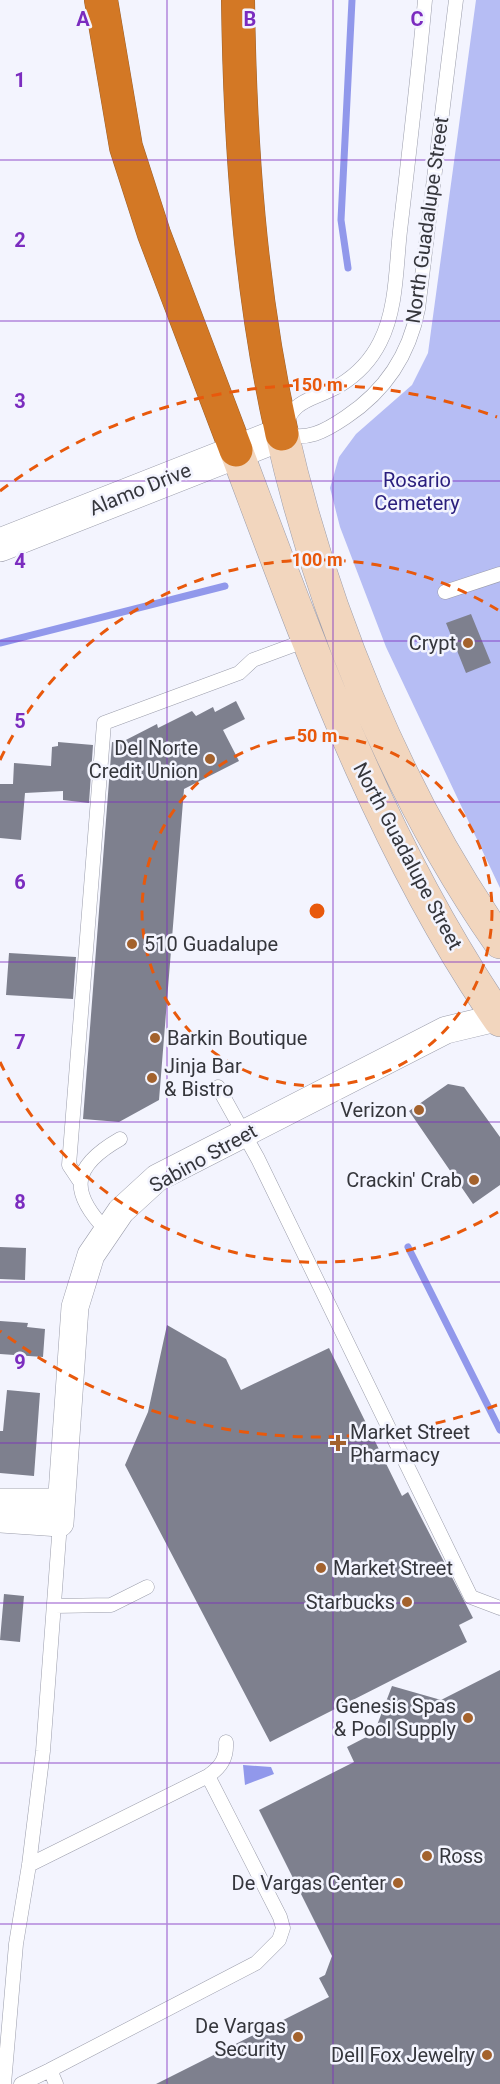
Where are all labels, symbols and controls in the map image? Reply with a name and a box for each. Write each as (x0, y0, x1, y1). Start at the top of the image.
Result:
text: A (76, 7, 90, 31)
text: B (244, 7, 256, 31)
text: C (410, 7, 424, 31)
text: 1 (14, 68, 26, 92)
street label: North Guadalupe Street (401, 115, 453, 325)
text: 2 (14, 228, 26, 252)
text: 150 m (291, 374, 343, 395)
text: 3 (14, 389, 26, 413)
street label: Alamo Drive (86, 458, 194, 520)
park label: Rosario Cemetery (374, 468, 460, 515)
text: 4 (14, 549, 26, 573)
text: 100 m (291, 549, 343, 570)
place label: Crypt (409, 631, 456, 655)
marker: Crypt (461, 636, 475, 650)
text: 5 (14, 709, 26, 733)
text: 50 m (297, 725, 337, 746)
place label: Del Norte Credit Union (89, 736, 198, 783)
marker: Del Norte Credit Union (203, 752, 217, 766)
street label: North Guadalupe Street (348, 758, 468, 954)
text: 6 (14, 870, 26, 894)
centre of rings (307, 901, 327, 921)
place label: 510 Guadalupe (144, 932, 278, 956)
marker: 510 Guadalupe (125, 937, 139, 951)
place label: Barkin Boutique (167, 1026, 307, 1050)
text: 7 (14, 1030, 26, 1054)
marker: Barkin Boutique (148, 1031, 162, 1045)
place label: Jinja Bar & Bistro (164, 1054, 242, 1101)
marker: Jinja Bar & Bistro (145, 1071, 159, 1085)
place label: Verizon (340, 1098, 407, 1122)
marker: Verizon (412, 1103, 426, 1117)
street label: Sabino Street (145, 1119, 261, 1197)
place label: Crackin' Crab (346, 1168, 462, 1192)
marker: Crackin' Crab (467, 1173, 481, 1187)
text: 8 (14, 1190, 26, 1214)
text: 9 (14, 1350, 26, 1374)
place label: Market Street Pharmacy (350, 1420, 470, 1467)
marker: Market Street Pharmacy (331, 1436, 345, 1450)
place label: Market Street (333, 1556, 453, 1580)
marker: Market Street (314, 1561, 328, 1575)
place label: Starbucks (306, 1590, 395, 1614)
marker: Starbucks (400, 1595, 414, 1609)
place label: Genesis Spas & Pool Supply (334, 1694, 457, 1741)
marker: Genesis Spas & Pool Supply (461, 1711, 475, 1725)
place label: Ross (439, 1844, 483, 1868)
marker: Ross (420, 1849, 434, 1863)
place label: De Vargas Center (232, 1871, 386, 1895)
marker: De Vargas Center (391, 1876, 405, 1890)
place label: De Vargas Security (195, 2014, 287, 2061)
marker: De Vargas Security (291, 2030, 305, 2044)
place label: Dell Fox Jewelry (331, 2043, 476, 2067)
marker: Dell Fox Jewelry (480, 2048, 494, 2062)

